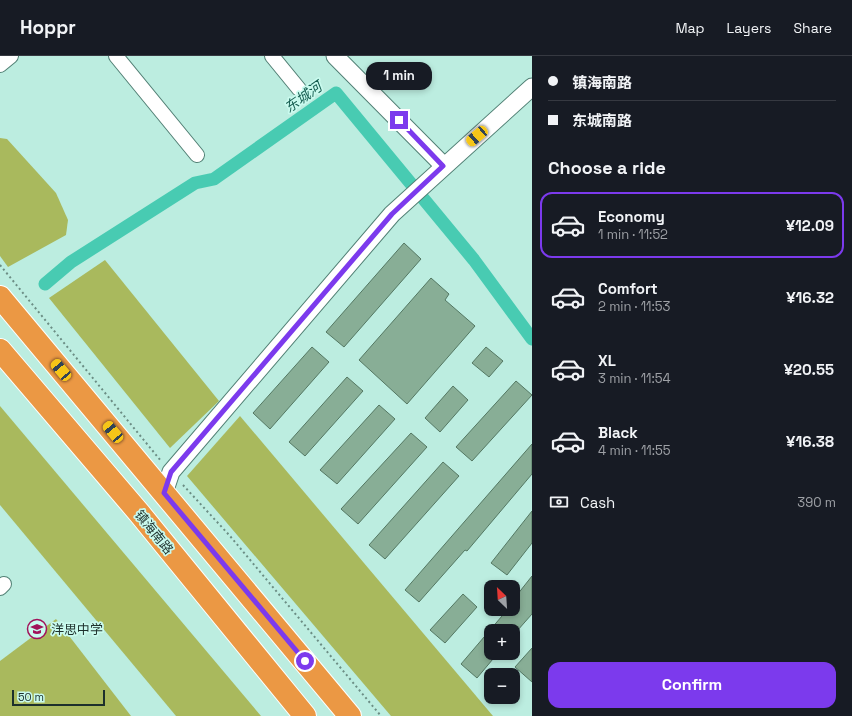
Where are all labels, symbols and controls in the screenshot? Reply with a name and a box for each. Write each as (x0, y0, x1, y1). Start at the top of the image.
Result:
text: Hoppr (20, 15, 76, 40)
text: Map (675, 19, 705, 37)
text: Layers (727, 19, 771, 37)
text: Share (793, 19, 832, 37)
callout: 1 min (366, 62, 432, 90)
text: 1 min (383, 67, 415, 84)
text: 镇海南路 (572, 73, 632, 92)
water label: 东城河 (281, 76, 328, 116)
route end (390, 111, 408, 129)
text: 东城南路 (572, 111, 632, 130)
car (464, 124, 490, 148)
text: Choose a ride (548, 156, 666, 179)
icon: car (550, 207, 586, 243)
text: Economy (598, 207, 665, 226)
text: ¥12.09 (786, 216, 834, 235)
text: 1 min · 11:52 (598, 226, 668, 243)
icon: car (550, 279, 586, 315)
text: Comfort (598, 279, 658, 298)
text: ¥16.32 (786, 288, 834, 307)
text: 2 min · 11:53 (598, 298, 670, 315)
icon: car (550, 351, 586, 387)
text: XL (598, 351, 616, 370)
car (49, 357, 73, 383)
text: ¥20.55 (784, 360, 834, 379)
text: 3 min · 11:54 (598, 370, 671, 387)
car (101, 419, 125, 445)
icon: car (550, 423, 586, 459)
text: Black (598, 423, 638, 442)
text: ¥16.38 (786, 432, 834, 451)
text: 4 min · 11:55 (598, 442, 671, 459)
icon: cash (548, 491, 570, 513)
text: Cash (580, 493, 615, 512)
text: 390 m (797, 494, 836, 511)
street label: 镇海南路 (131, 506, 177, 558)
north arrow (484, 580, 520, 616)
map controls (484, 580, 520, 704)
school or university icon: 洋思中学 (26, 618, 48, 640)
place label: 洋思中学 (51, 621, 103, 638)
button: + (484, 624, 520, 660)
route start (296, 652, 314, 670)
button: Confirm (548, 662, 836, 708)
button: − (484, 668, 520, 704)
scale bar (12, 688, 105, 707)
text: 50 m (18, 690, 44, 704)

